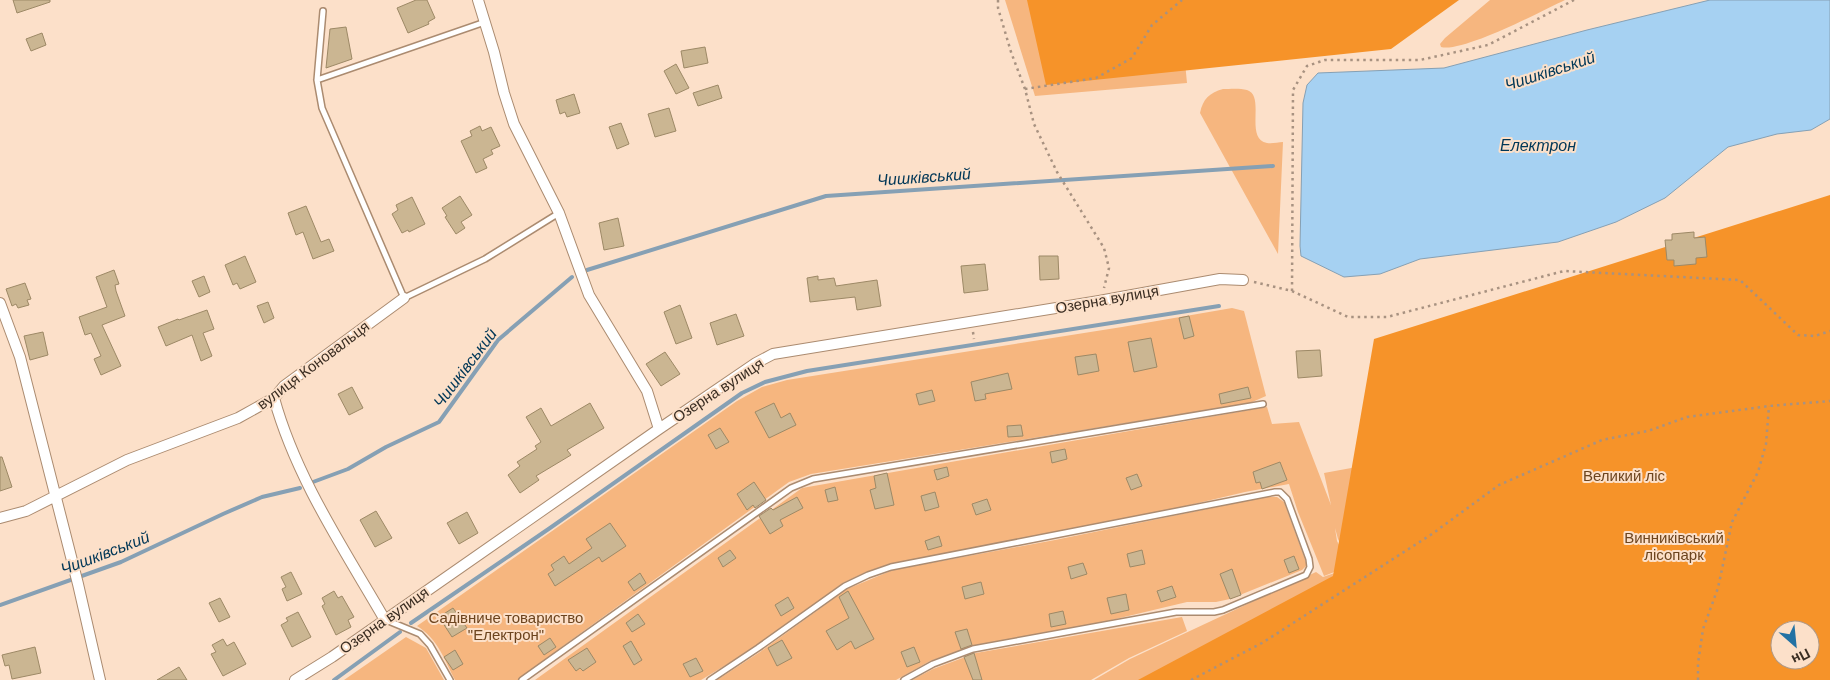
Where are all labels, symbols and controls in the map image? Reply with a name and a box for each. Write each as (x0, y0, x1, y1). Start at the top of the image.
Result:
water label: Чишківський (1503, 48, 1597, 94)
water label: Електрон (1500, 137, 1576, 154)
water label: Чишківський (877, 165, 971, 189)
street label: Озерна вулиця (1054, 282, 1160, 316)
street label: вулиця Коновальця (254, 317, 372, 413)
water label: Чишківський (430, 325, 500, 411)
street label: Озерна вулиця (670, 354, 766, 426)
park label: Великий ліс (1583, 467, 1666, 484)
water label: Чишківський (58, 528, 152, 578)
park label: Винниківський лісопарк (1624, 529, 1724, 563)
street label: Озерна вулиця (336, 583, 432, 657)
park label: Садівниче товариство "Електрон" (429, 609, 583, 643)
north arrow (1770, 620, 1820, 670)
text: Пн (1789, 645, 1813, 668)

